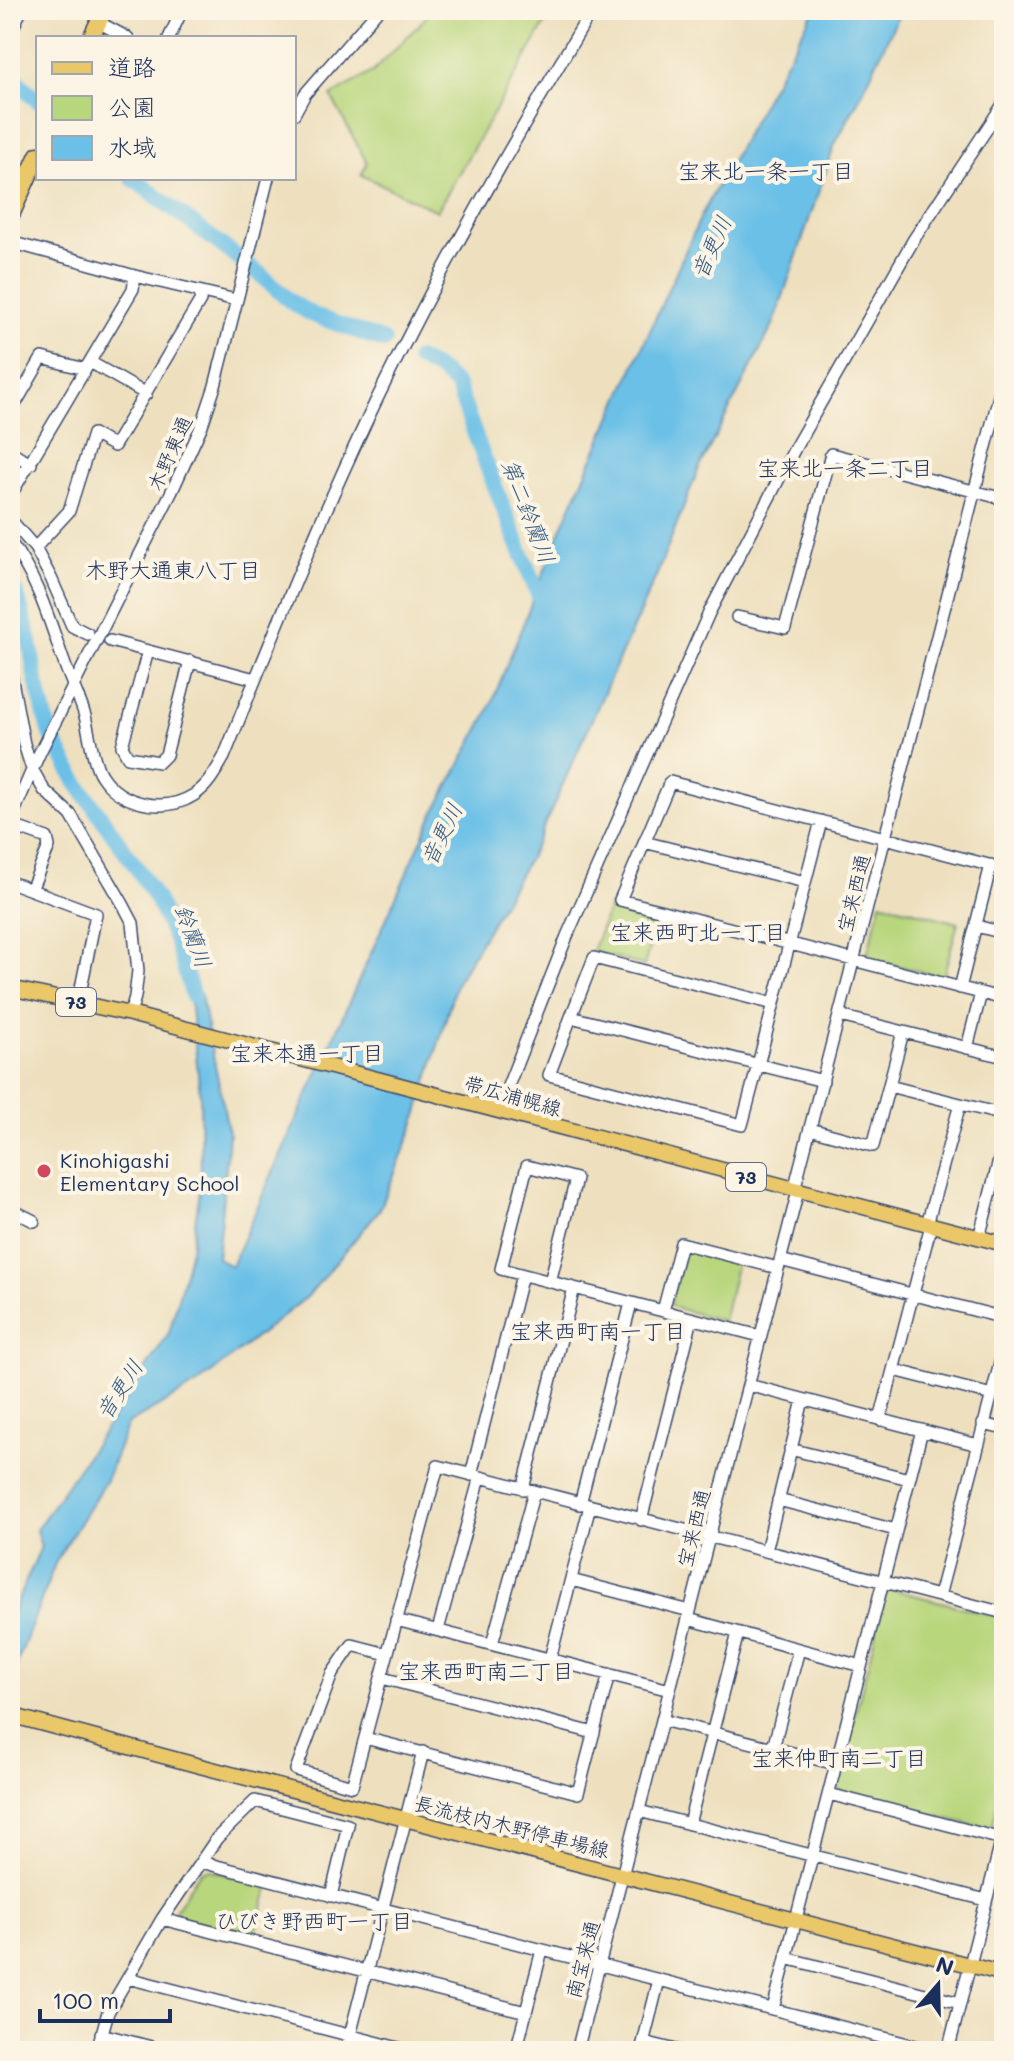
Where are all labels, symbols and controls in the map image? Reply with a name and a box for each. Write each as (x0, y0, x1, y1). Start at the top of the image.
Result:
legend (36, 36, 296, 180)
text: 道路 (108, 51, 156, 82)
text: 公園 (108, 91, 156, 122)
text: 水域 (108, 131, 156, 162)
district label: 宝来北一条一丁目 (678, 156, 854, 185)
water label: 音更川 (684, 211, 738, 283)
street label: 木野東通 (141, 411, 197, 495)
district label: 宝来北一条二丁目 (757, 453, 933, 482)
water label: 第二鈴蘭川 (496, 454, 562, 568)
district label: 木野大通東八丁目 (85, 555, 261, 584)
water label: 音更川 (413, 798, 469, 870)
street label: 宝来西通 (831, 851, 875, 935)
water label: 鈴蘭川 (169, 900, 219, 972)
district label: 宝来西町北一丁目 (610, 917, 786, 946)
road number: 73 (56, 988, 96, 1016)
district label: 宝来本通一丁目 (230, 1038, 384, 1067)
street label: 帯広浦幌線 (461, 1069, 565, 1121)
place label: Kinohigashi Elementary School (60, 1147, 239, 1196)
marker: Kinohigashi Elementary School (35, 1162, 53, 1180)
road number: 73 (726, 1163, 766, 1191)
district label: 宝来西町南一丁目 (510, 1316, 686, 1345)
water label: 音更川 (89, 1353, 149, 1425)
street label: 宝来西通 (671, 1486, 715, 1570)
district label: 宝来西町南二丁目 (398, 1656, 574, 1685)
district label: 宝来仲町南二丁目 (751, 1743, 927, 1772)
street label: 長流枝内木野停車場線 (412, 1789, 612, 1863)
district label: ひびき野西町一丁目 (215, 1906, 413, 1935)
street label: 南宝来通 (559, 1917, 605, 2001)
north arrow (898, 1945, 978, 2025)
text: N (932, 1949, 958, 1982)
scale bar (40, 1973, 170, 2023)
text: 100 m (52, 1984, 119, 2015)

